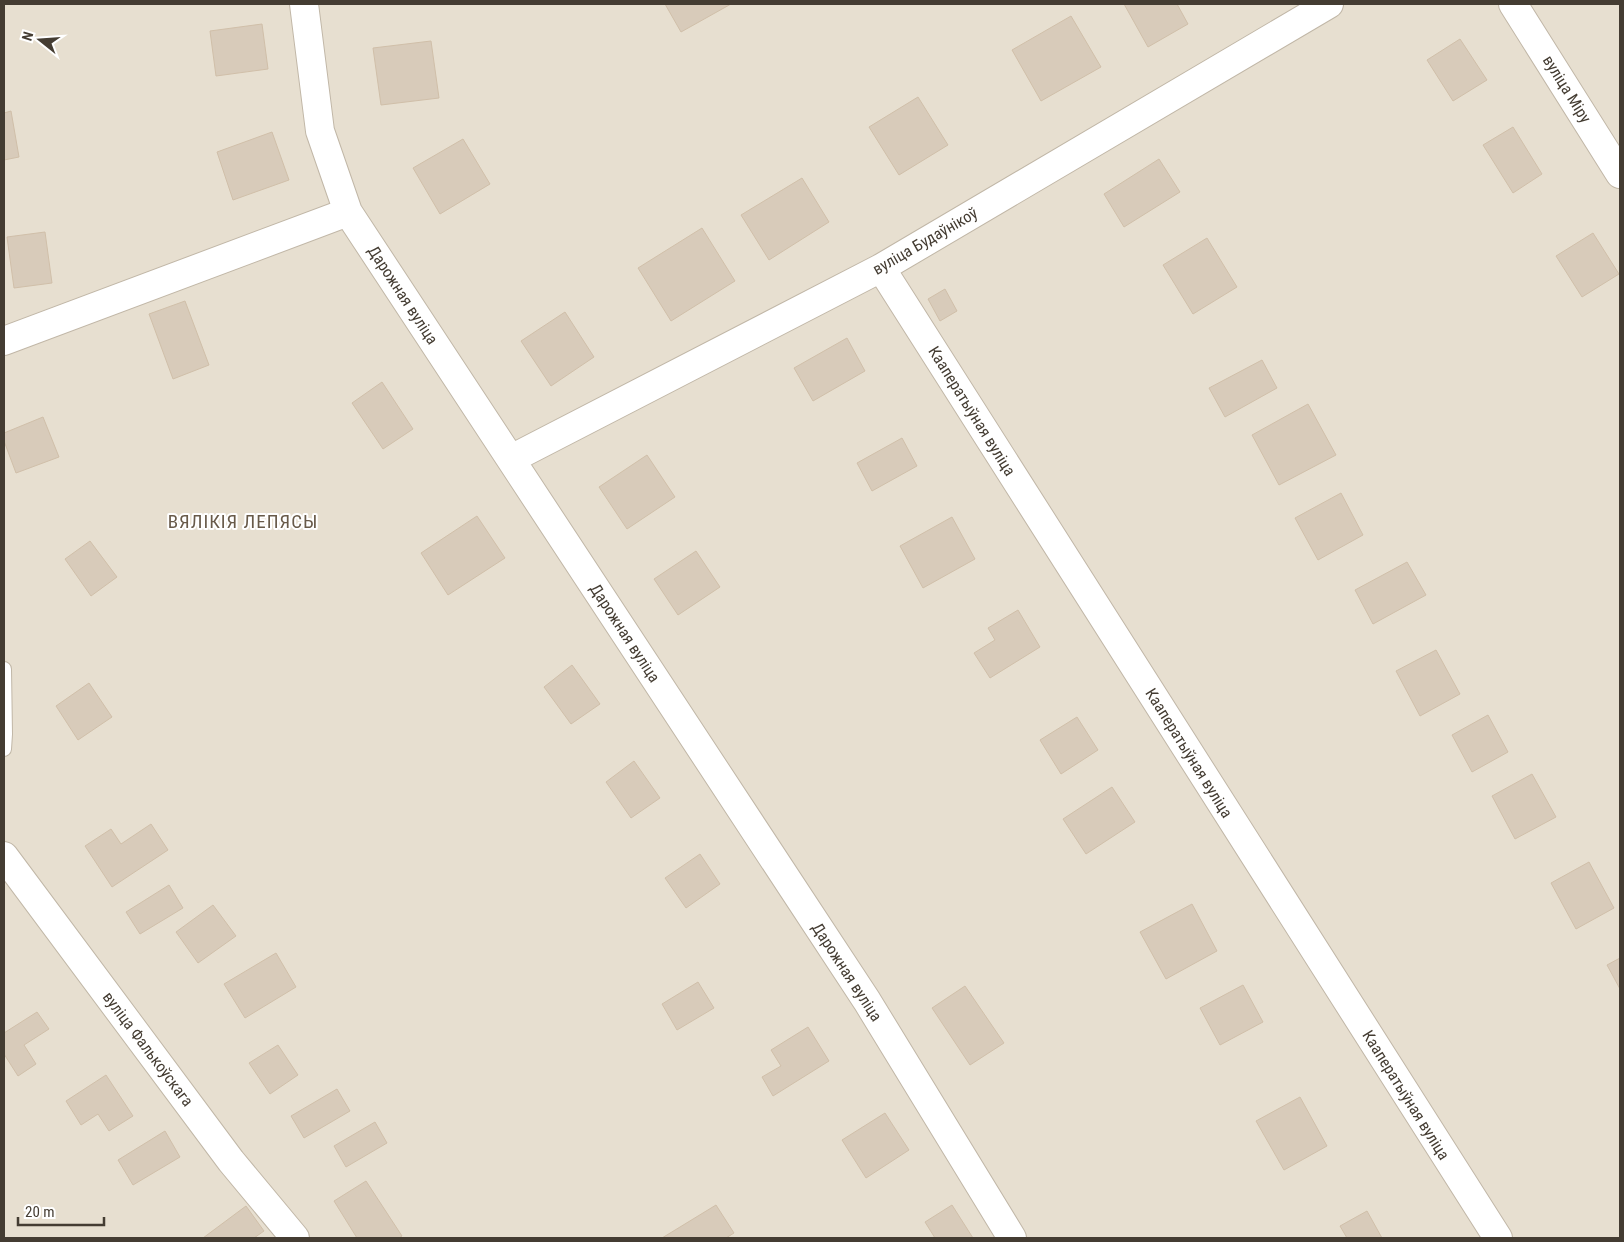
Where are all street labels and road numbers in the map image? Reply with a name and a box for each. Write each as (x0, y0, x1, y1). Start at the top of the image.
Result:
street label: вуліца Міру (1539, 52, 1595, 127)
street label: вуліца Будаўнікоў (869, 203, 981, 279)
street label: Дарожная вуліца (364, 242, 442, 348)
street label: Кааператыўная вуліца (924, 343, 1020, 479)
street label: Дарожная вуліца (586, 580, 664, 686)
street label: Кааператыўная вуліца (1141, 685, 1237, 821)
street label: Дарожная вуліца (808, 919, 886, 1025)
street label: вуліца Фалькоўскага (99, 988, 197, 1110)
street label: Кааператыўная вуліца (1358, 1027, 1454, 1163)

